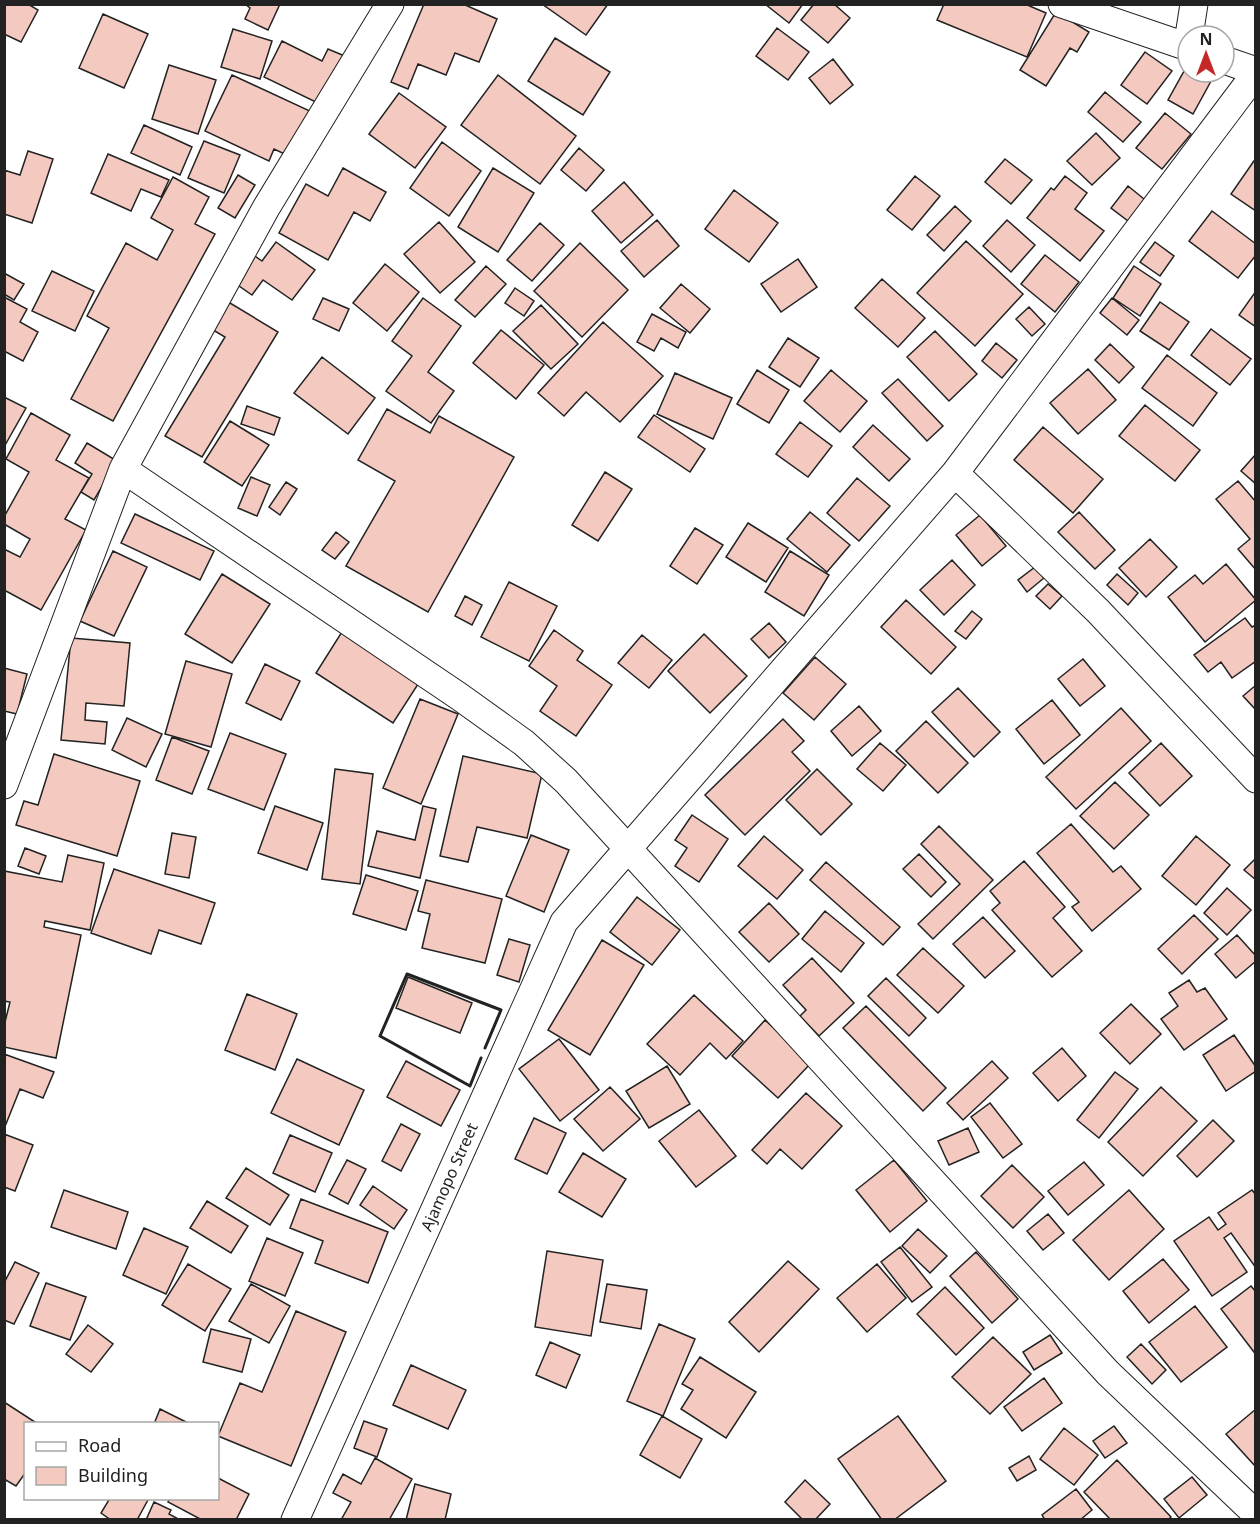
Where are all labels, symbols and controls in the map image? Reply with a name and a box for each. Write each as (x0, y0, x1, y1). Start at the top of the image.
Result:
north arrow (1176, 24, 1236, 84)
text: N (1199, 28, 1213, 50)
street label: Ajamopo Street (415, 1119, 483, 1235)
legend (24, 1422, 219, 1500)
text: Road (78, 1433, 121, 1457)
text: Building (78, 1463, 148, 1487)

